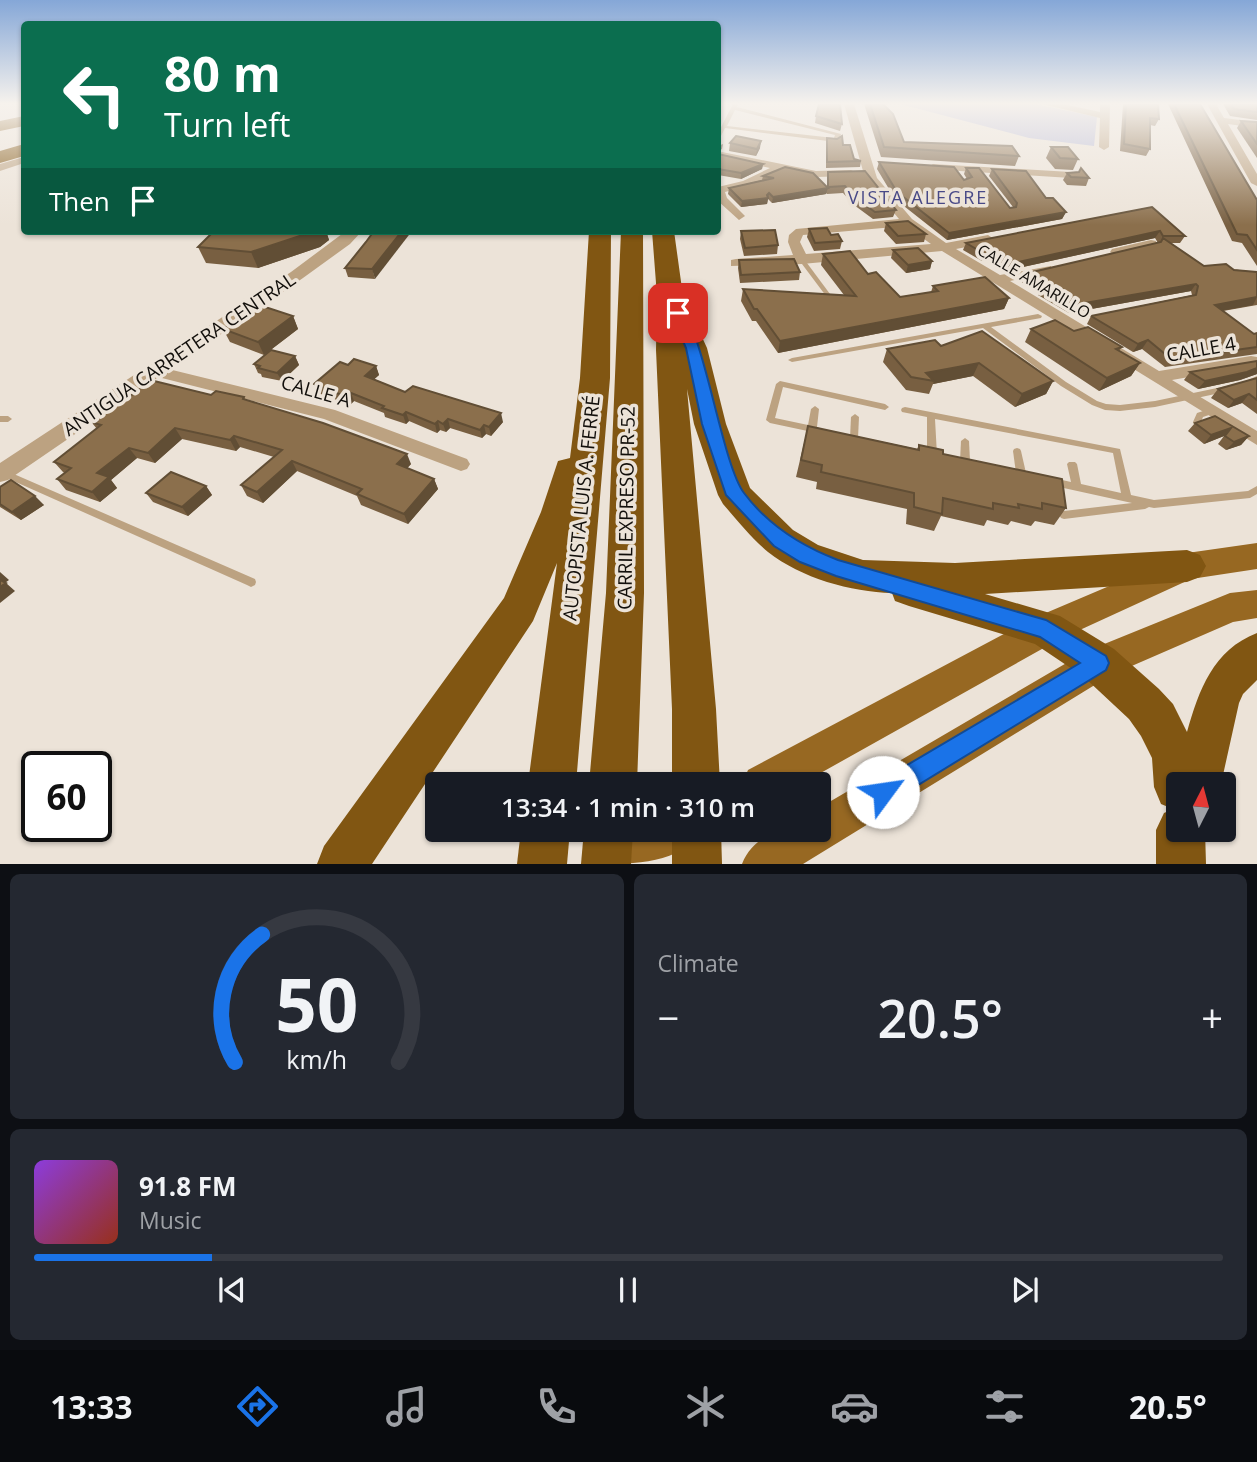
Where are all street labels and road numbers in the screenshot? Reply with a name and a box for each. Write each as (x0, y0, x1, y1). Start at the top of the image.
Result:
street label: CALLE AMARILLO (973, 239, 1095, 323)
street label: ANTIGUA CARRETERA CENTRAL (58, 266, 300, 442)
street label: CALLE 4 (1164, 330, 1238, 368)
street label: CALLE A (278, 369, 354, 413)
street label: AUTOPISTA LUIS A. FERRÉ (556, 394, 606, 622)
street label: CARRIL EXPRESO PR-52 (611, 406, 641, 610)

